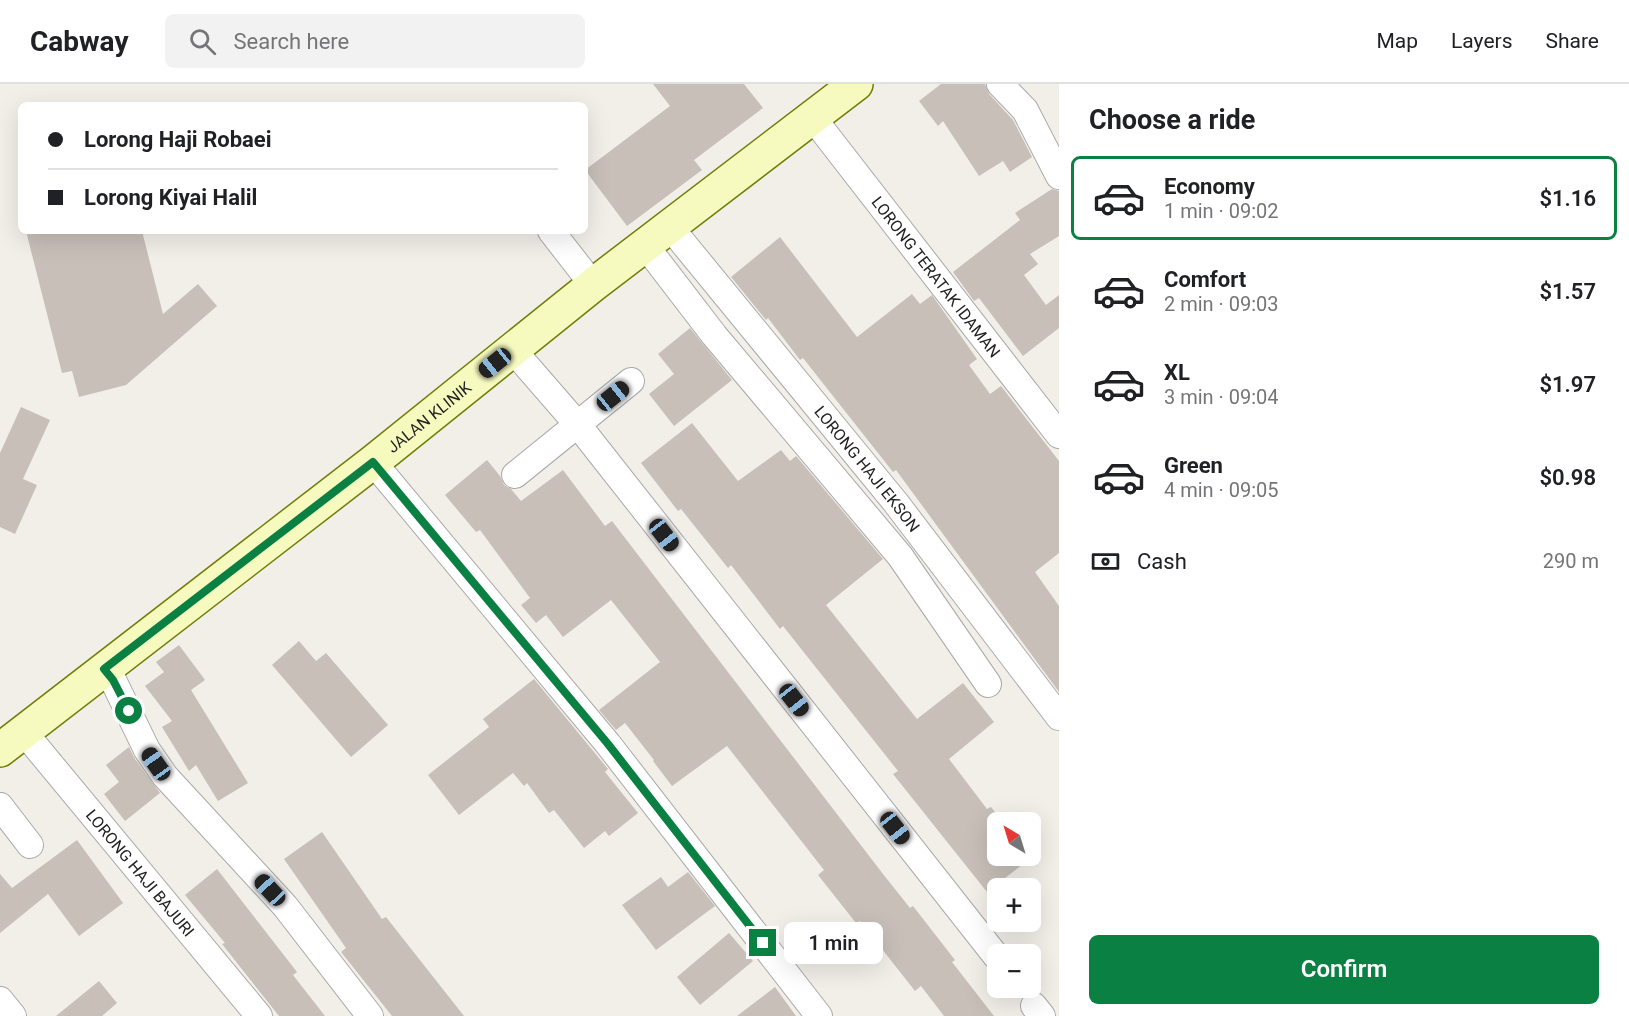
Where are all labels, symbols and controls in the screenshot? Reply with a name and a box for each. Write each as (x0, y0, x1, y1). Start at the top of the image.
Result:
search box (165, 14, 585, 68)
text: Cabway (30, 25, 129, 58)
icon: search (186, 25, 219, 58)
text: Search here (234, 29, 349, 54)
text: Map (1376, 29, 1418, 53)
text: Layers (1451, 29, 1512, 53)
text: Share (1545, 29, 1599, 53)
text: Choose a ride (1089, 104, 1255, 136)
text: Lorong Haji Robaei (84, 127, 272, 152)
icon: car (1092, 171, 1146, 225)
text: Economy (1164, 174, 1255, 199)
text: Lorong Kiyai Halil (84, 185, 257, 210)
text: $1.16 (1539, 186, 1596, 211)
street label: LORONG TERATAK IDAMAN (868, 193, 1004, 361)
text: 1 min · 09:02 (1164, 199, 1279, 223)
icon: car (1092, 264, 1146, 318)
text: Comfort (1164, 267, 1246, 292)
text: $1.57 (1539, 279, 1596, 304)
text: 2 min · 09:03 (1164, 292, 1279, 316)
car (475, 345, 515, 381)
icon: car (1092, 357, 1146, 411)
text: XL (1164, 360, 1190, 385)
text: $1.97 (1539, 372, 1596, 397)
street label: JALAN KLINIK (383, 377, 476, 457)
car (593, 378, 633, 414)
text: 3 min · 09:04 (1164, 385, 1279, 409)
street label: LORONG HAJI EKSON (810, 402, 923, 536)
icon: car (1092, 450, 1146, 504)
text: Green (1164, 453, 1223, 478)
text: $0.98 (1539, 465, 1596, 490)
text: 4 min · 09:05 (1164, 478, 1279, 502)
car (646, 515, 682, 555)
icon: cash (1089, 545, 1122, 578)
text: Cash (1137, 549, 1187, 574)
text: 290 m (1543, 549, 1599, 573)
car (776, 680, 812, 720)
route start (115, 697, 142, 724)
car (138, 744, 174, 784)
street label: LORONG HAJI BAJURI (82, 806, 198, 940)
car (877, 808, 913, 848)
north arrow (987, 812, 1041, 866)
map controls (987, 812, 1041, 998)
car (251, 871, 289, 909)
button: + (987, 878, 1041, 932)
callout: 1 min (784, 922, 883, 964)
route end (749, 929, 776, 956)
text: 1 min (808, 931, 859, 955)
button: Confirm (1089, 935, 1599, 1004)
button: − (987, 944, 1041, 998)

